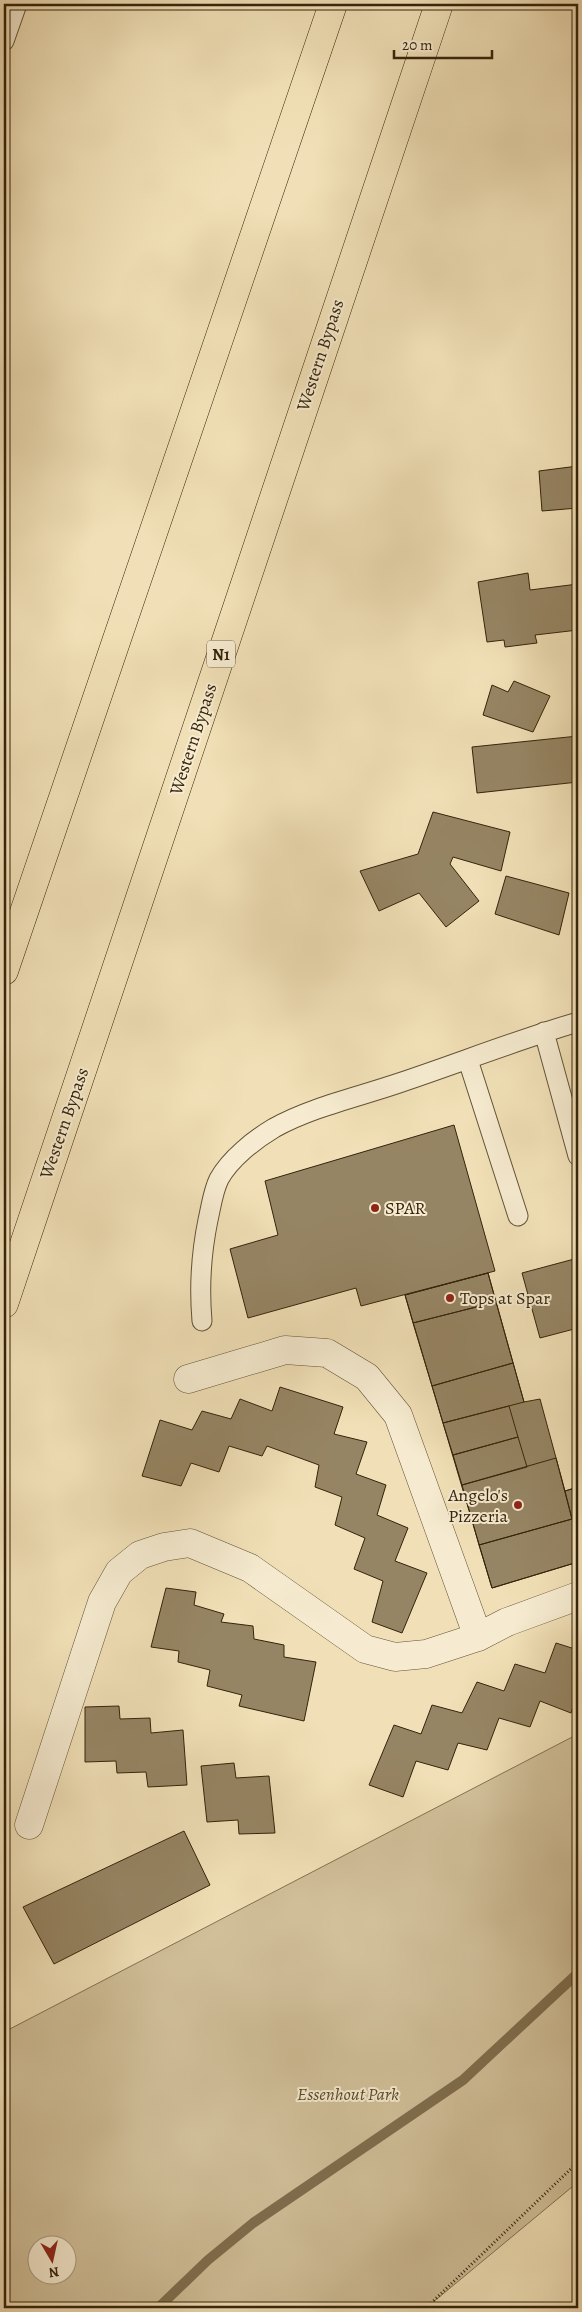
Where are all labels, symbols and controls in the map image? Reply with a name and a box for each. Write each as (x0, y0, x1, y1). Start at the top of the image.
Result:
scale bar (394, 28, 492, 60)
text: 20 m (402, 35, 433, 55)
street label: Western Bypass (290, 296, 349, 415)
road number: N1 (207, 641, 235, 668)
street label: Western Bypass (163, 680, 222, 799)
street label: Western Bypass (33, 1064, 94, 1183)
place label: SPAR (385, 1196, 426, 1220)
marker: SPAR (369, 1202, 381, 1214)
place label: Tops at Spar (460, 1286, 550, 1310)
marker: Tops at Spar (444, 1292, 456, 1304)
place label: Angelo's Pizzeria (447, 1483, 509, 1528)
marker: Angelo's Pizzeria (512, 1499, 524, 1511)
park label: Essenhout Park (297, 2082, 399, 2106)
north arrow (28, 2234, 78, 2284)
text: N (47, 2262, 60, 2283)

